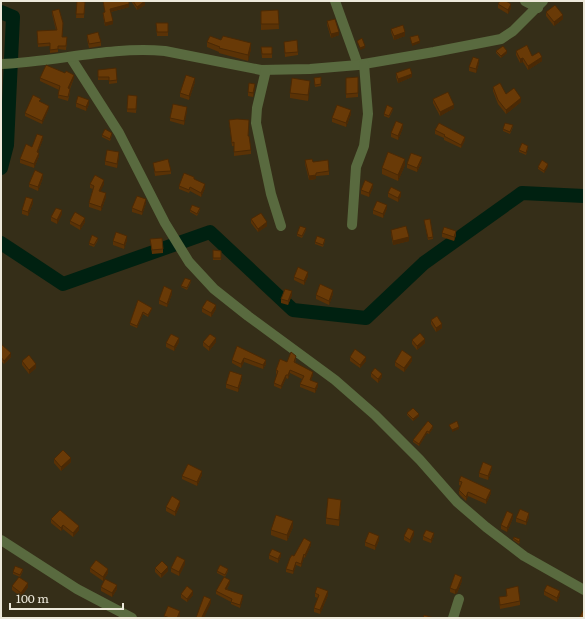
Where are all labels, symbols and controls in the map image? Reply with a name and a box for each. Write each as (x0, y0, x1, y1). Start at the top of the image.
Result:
scale bar (10, 585, 123, 611)
text: 100 m (16, 589, 49, 607)

